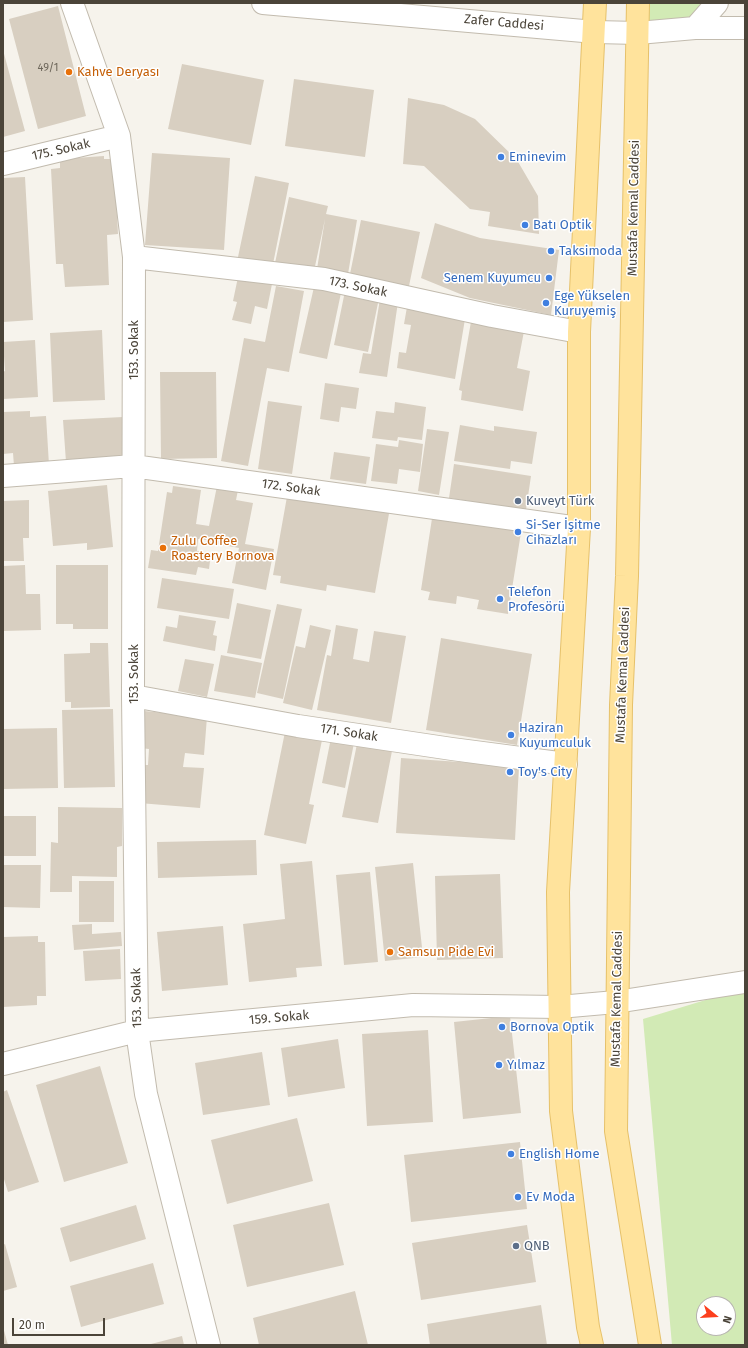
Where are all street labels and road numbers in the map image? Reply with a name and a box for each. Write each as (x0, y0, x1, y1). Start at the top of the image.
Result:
street label: Zafer Caddesi (463, 12, 545, 34)
street label: 175. Sokak (30, 136, 92, 164)
street label: Mustafa Kemal Caddesi (625, 140, 643, 276)
street label: 173. Sokak (327, 273, 389, 301)
street label: 153. Sokak (126, 320, 142, 380)
street label: 172. Sokak (261, 476, 321, 500)
street label: Mustafa Kemal Caddesi (613, 607, 633, 743)
street label: 153. Sokak (126, 644, 142, 704)
street label: 171. Sokak (319, 721, 379, 745)
street label: Mustafa Kemal Caddesi (608, 931, 626, 1067)
street label: 153. Sokak (129, 968, 145, 1028)
street label: 159. Sokak (248, 1008, 310, 1028)

